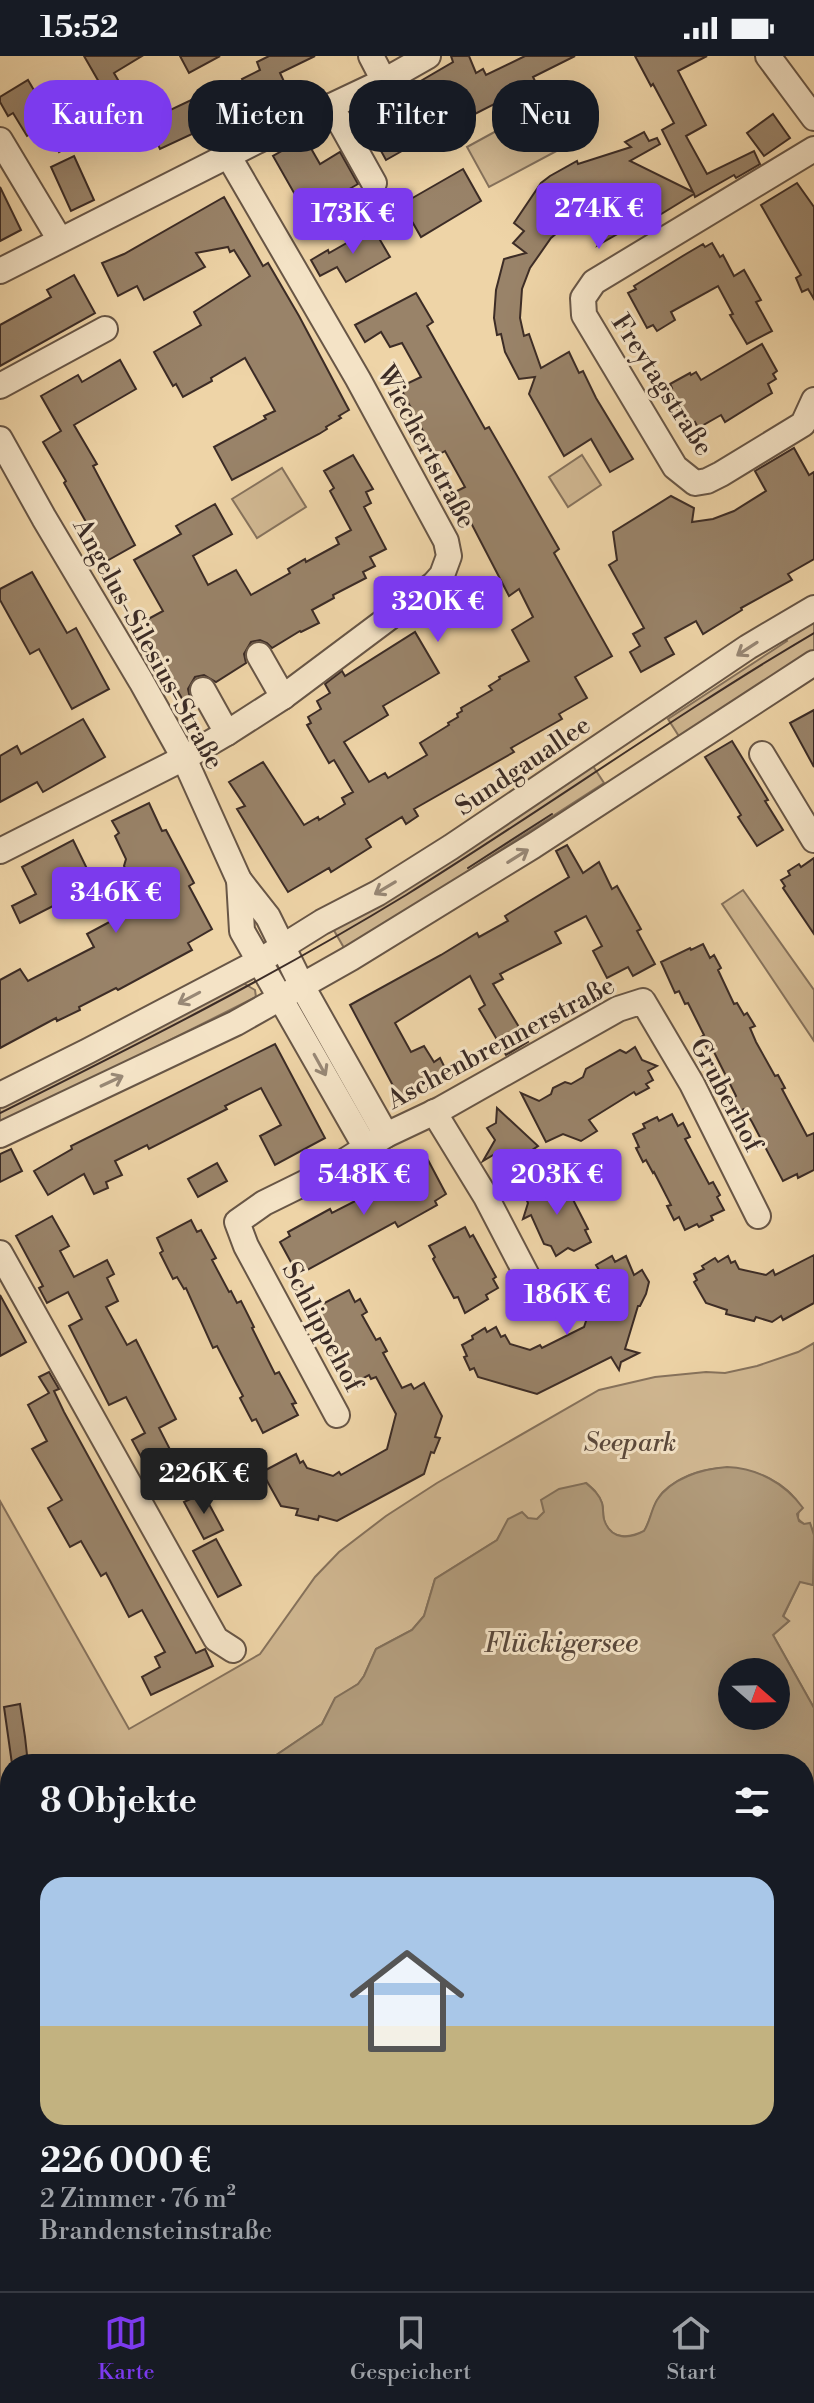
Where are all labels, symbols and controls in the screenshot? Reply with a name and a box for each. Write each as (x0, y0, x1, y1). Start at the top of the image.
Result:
text: 15:52 (40, 9, 119, 47)
chip: Kaufen (24, 80, 172, 152)
chip: Mieten (188, 80, 333, 152)
chip: Filter (349, 80, 476, 152)
chip: Neu (492, 80, 599, 152)
pin: 274K € (534, 183, 664, 251)
pin: 173K € (288, 188, 418, 256)
text: 274K € (554, 193, 644, 225)
text: 173K € (311, 198, 395, 230)
street label: Freytagstraße (604, 308, 720, 462)
street label: Wiechertstraße (369, 359, 482, 534)
street label: Angelus-Silesius-Straße (65, 512, 230, 775)
pin: 320K € (373, 576, 503, 644)
text: 320K € (392, 586, 484, 618)
one-way arrow (736, 641, 759, 657)
street label: Sundgauallee (449, 709, 597, 823)
one-way arrow (506, 848, 528, 865)
pin: 346K € (51, 867, 181, 935)
text: 346K € (70, 877, 162, 909)
one-way arrow (374, 880, 397, 896)
street label: Aschenbrennerstraße (381, 969, 620, 1117)
one-way arrow (178, 991, 202, 1007)
street label: Gruberhof (683, 1033, 770, 1159)
one-way arrow (312, 1053, 328, 1076)
one-way arrow (100, 1073, 124, 1088)
pin: 548K € (299, 1149, 429, 1217)
pin: 203K € (492, 1149, 622, 1217)
text: 548K € (318, 1159, 410, 1191)
text: 203K € (511, 1159, 603, 1191)
street label: Schlippehof (275, 1257, 370, 1399)
pin: 186K € (502, 1269, 632, 1337)
text: 186K € (523, 1279, 611, 1311)
park label: Seepark (584, 1427, 676, 1459)
pin: 226K € (139, 1448, 269, 1516)
text: 226K € (158, 1458, 250, 1490)
water label: Flückigersee (484, 1626, 638, 1661)
north arrow (718, 1658, 790, 1730)
map controls (718, 1658, 790, 1730)
icon: filters (730, 1780, 774, 1824)
text: 8 Objekte (40, 1781, 197, 1823)
icon: home (335, 1929, 479, 2073)
text: 226 000 € (40, 2141, 211, 2183)
text: 2 Zimmer · 76 m² (40, 2183, 236, 2215)
text: Brandensteinstraße (40, 2215, 272, 2247)
tab: Karte (98, 2311, 155, 2386)
tab: Gespeichert (350, 2311, 471, 2386)
tab: Start (666, 2311, 716, 2386)

